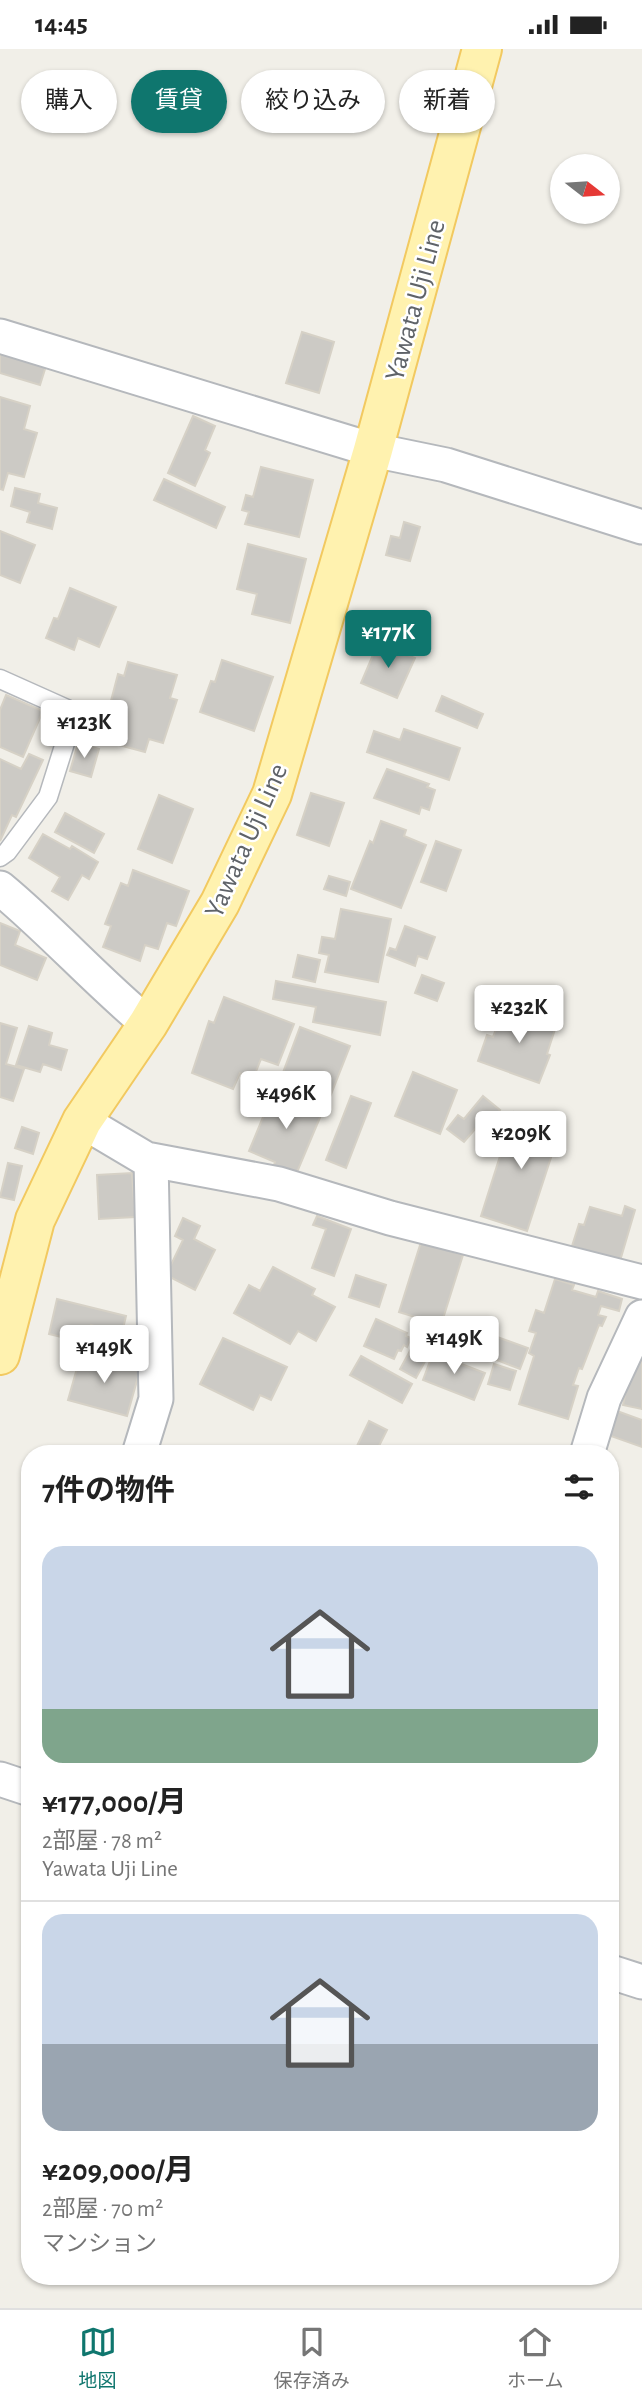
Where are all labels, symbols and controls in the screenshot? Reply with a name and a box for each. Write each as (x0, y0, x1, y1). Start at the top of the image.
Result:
text: 14:45 (35, 11, 88, 37)
chip: 購入 (21, 70, 117, 133)
chip: 賃貸 (131, 70, 227, 133)
chip: 絞り込み (241, 70, 385, 133)
chip: 新着 (399, 70, 495, 133)
north arrow (550, 154, 620, 224)
map controls (550, 154, 620, 224)
street label: Yawata Uji Line (381, 217, 451, 384)
pin: ¥177K (339, 611, 437, 670)
text: ¥177K (361, 621, 415, 644)
pin: ¥123K (35, 701, 133, 760)
text: ¥123K (57, 711, 111, 734)
street label: Yawata Uji Line (200, 760, 293, 922)
pin: ¥232K (470, 985, 568, 1045)
text: ¥232K (490, 996, 548, 1019)
pin: ¥496K (237, 1072, 335, 1131)
text: ¥496K (256, 1082, 316, 1105)
pin: ¥209K (472, 1111, 570, 1171)
text: ¥209K (491, 1122, 551, 1145)
pin: ¥149K (405, 1317, 503, 1376)
pin: ¥149K (55, 1325, 153, 1385)
text: ¥149K (426, 1327, 482, 1350)
text: ¥149K (76, 1336, 132, 1359)
icon: filters (560, 1468, 598, 1506)
text: 7件の物件 (42, 1476, 175, 1506)
icon: home (257, 1591, 383, 1717)
text: ¥177,000/月 (42, 1788, 187, 1818)
text: 2部屋 · 78 m² (42, 1830, 162, 1853)
text: Yawata Uji Line (42, 1858, 178, 1881)
icon: home (257, 1960, 383, 2086)
text: ¥209,000/月 (42, 2156, 194, 2186)
text: 2部屋 · 70 m² (42, 2198, 163, 2221)
text: マンション (42, 2233, 157, 2256)
tab: 地図 (79, 2323, 117, 2393)
tab: 保存済み (274, 2323, 350, 2393)
tab: ホーム (507, 2323, 563, 2393)

